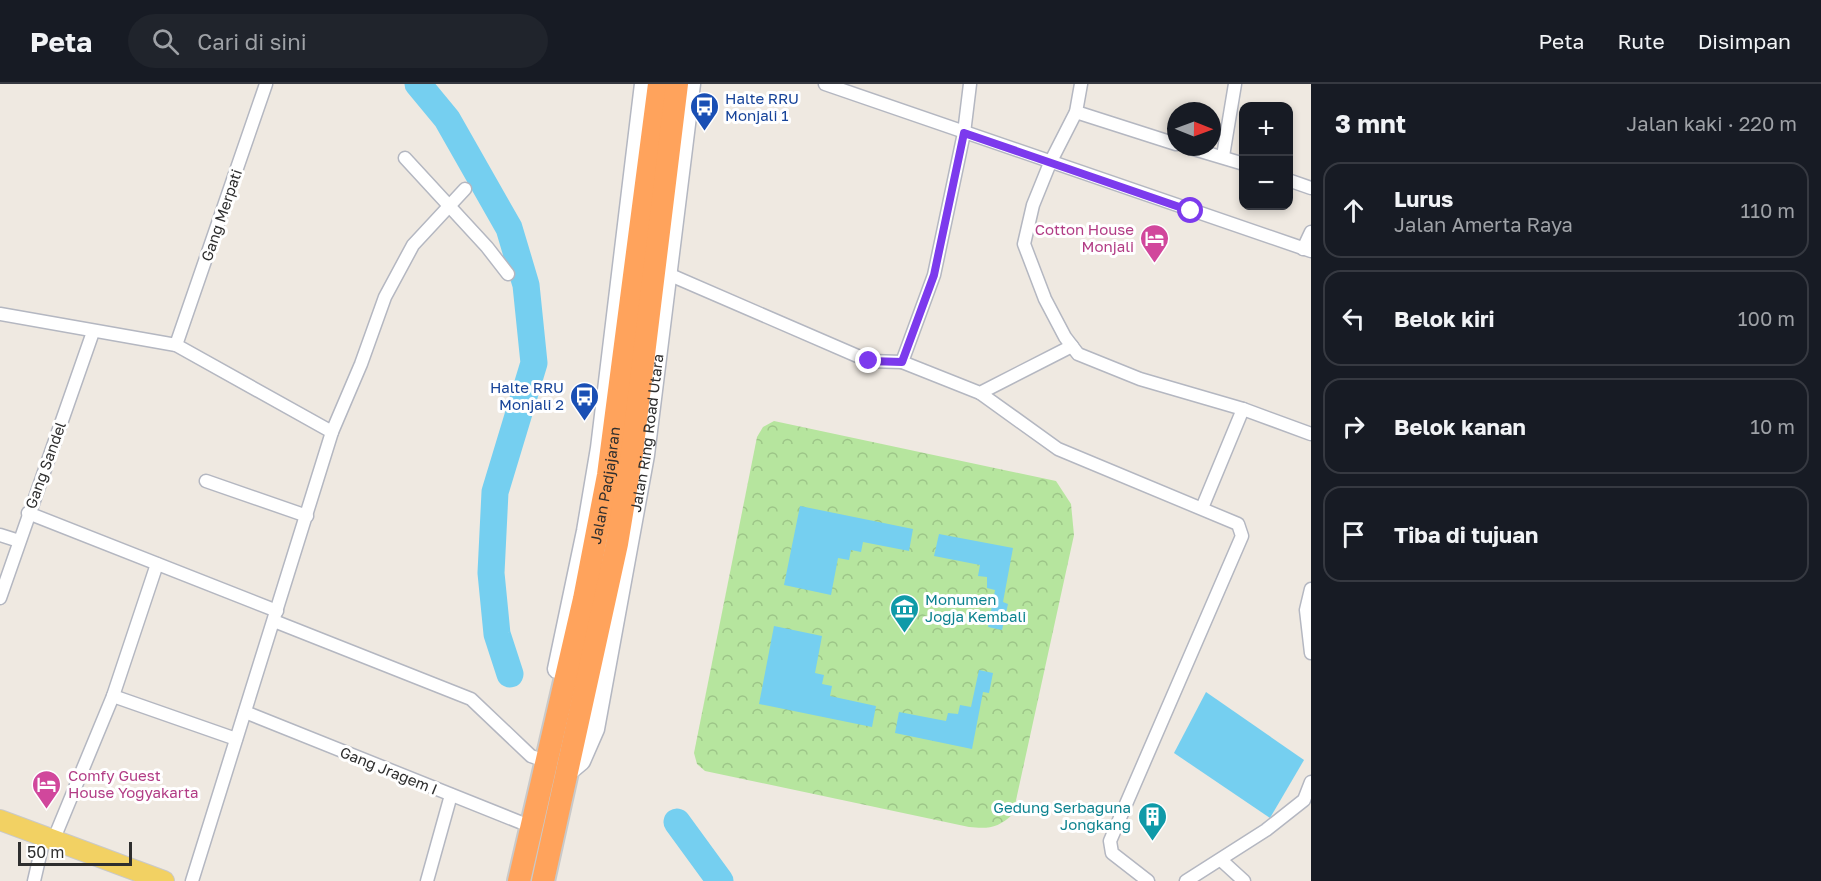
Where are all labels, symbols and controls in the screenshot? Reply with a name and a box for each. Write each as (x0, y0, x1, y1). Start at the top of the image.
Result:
search box (128, 14, 548, 68)
text: Peta (30, 25, 92, 58)
icon: search (149, 25, 182, 58)
text: Cari di sini (197, 28, 307, 55)
text: Peta (1538, 28, 1584, 54)
text: Rute (1617, 28, 1665, 54)
text: Disimpan (1698, 28, 1791, 54)
place label: Halte RRU Monjali 1 (725, 89, 799, 124)
bus stop icon: Halte RRU Monjali 1 (688, 91, 720, 133)
north arrow (1167, 102, 1221, 156)
map controls (1239, 102, 1293, 210)
button: + (1239, 102, 1293, 156)
text: 3 mnt (1335, 108, 1406, 139)
text: Jalan kaki · 220 m (1626, 111, 1797, 135)
button: − (1239, 156, 1293, 210)
street label: Gang Merpati (197, 167, 245, 263)
text: Lurus (1394, 185, 1453, 212)
icon: ahead (1337, 194, 1370, 227)
route start (1177, 197, 1203, 223)
text: 110 m (1741, 198, 1795, 222)
text: Jalan Amerta Raya (1394, 212, 1573, 236)
place label: Cotton House Monjali (1035, 220, 1134, 255)
hotel icon: Cotton House Monjali (1139, 222, 1171, 264)
icon: left (1337, 302, 1370, 335)
text: Belok kiri (1394, 305, 1495, 332)
text: 100 m (1738, 306, 1795, 330)
route end (855, 347, 881, 373)
street label: Jalan Ring Road Utara (626, 353, 666, 514)
place label: Halte RRU Monjali 2 (490, 378, 564, 413)
bus stop icon: Halte RRU Monjali 2 (569, 380, 601, 422)
icon: right (1337, 410, 1370, 443)
text: Belok kanan (1394, 413, 1526, 440)
text: 10 m (1750, 414, 1795, 438)
street label: Gang Sandel (21, 419, 69, 511)
street label: Jalan Padjajaran (586, 425, 623, 546)
icon: arrive (1337, 518, 1370, 551)
text: Tiba di tujuan (1394, 521, 1538, 548)
place label: Monumen Jogja Kembali (925, 590, 1026, 625)
museum icon: Monumen Jogja Kembali (888, 592, 920, 634)
street label: Gang Jragem I (338, 742, 440, 798)
place label: Comfy Guest House Yogyakarta (68, 766, 198, 801)
hotel icon: Comfy Guest House Yogyakarta (31, 768, 63, 810)
place label: Gedung Serbaguna Jongkang (993, 798, 1131, 833)
building icon: Gedung Serbaguna Jongkang (1136, 800, 1168, 842)
scale bar (18, 839, 132, 866)
text: 50 m (27, 842, 64, 862)

